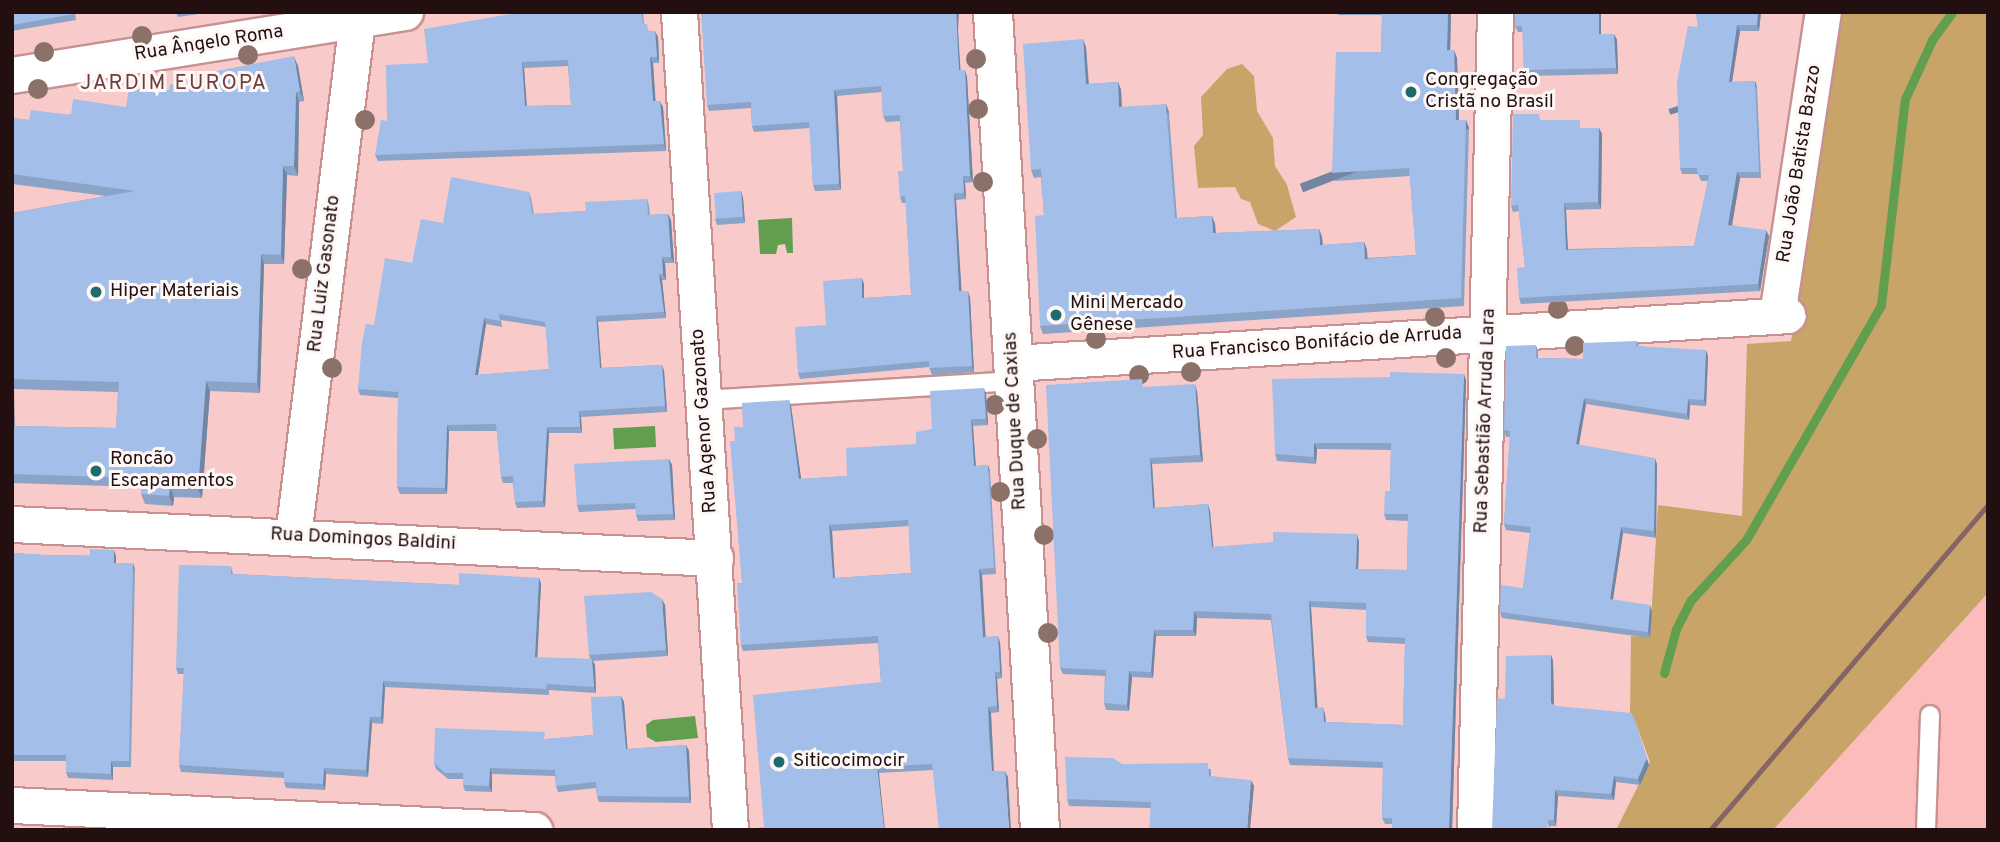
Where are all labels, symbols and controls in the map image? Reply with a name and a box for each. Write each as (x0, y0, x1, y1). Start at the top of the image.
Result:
street label: Rua Ângelo Roma (133, 21, 285, 67)
street label: Rua João Batista Bazzo (1773, 63, 1827, 265)
place label: Congregação Cristã no Brasil (1425, 70, 1554, 114)
district label: JARDIM EUROPA (82, 71, 266, 97)
marker: Congregação Cristã no Brasil (1403, 84, 1419, 100)
street label: Rua Luiz Gasonato (304, 194, 346, 354)
place label: Hiper Materiais (110, 281, 239, 303)
marker: Hiper Materiais (88, 284, 104, 300)
place label: Mini Mercado Gênese (1070, 293, 1184, 337)
marker: Mini Mercado Gênese (1048, 307, 1064, 323)
street label: Rua Sebastião Arruda Lara (1471, 308, 1501, 534)
street label: Rua Francisco Bonifácio de Arruda (1171, 322, 1463, 366)
street label: Rua Agenor Gazonato (687, 328, 723, 514)
street label: Rua Duque de Caxias (1000, 331, 1032, 511)
place label: Roncão Escapamentos (110, 449, 234, 493)
marker: Roncão Escapamentos (88, 463, 104, 479)
street label: Rua Domingos Baldini (270, 524, 456, 556)
place label: Siticocimocir (793, 751, 905, 773)
marker: Siticocimocir (771, 754, 787, 770)

